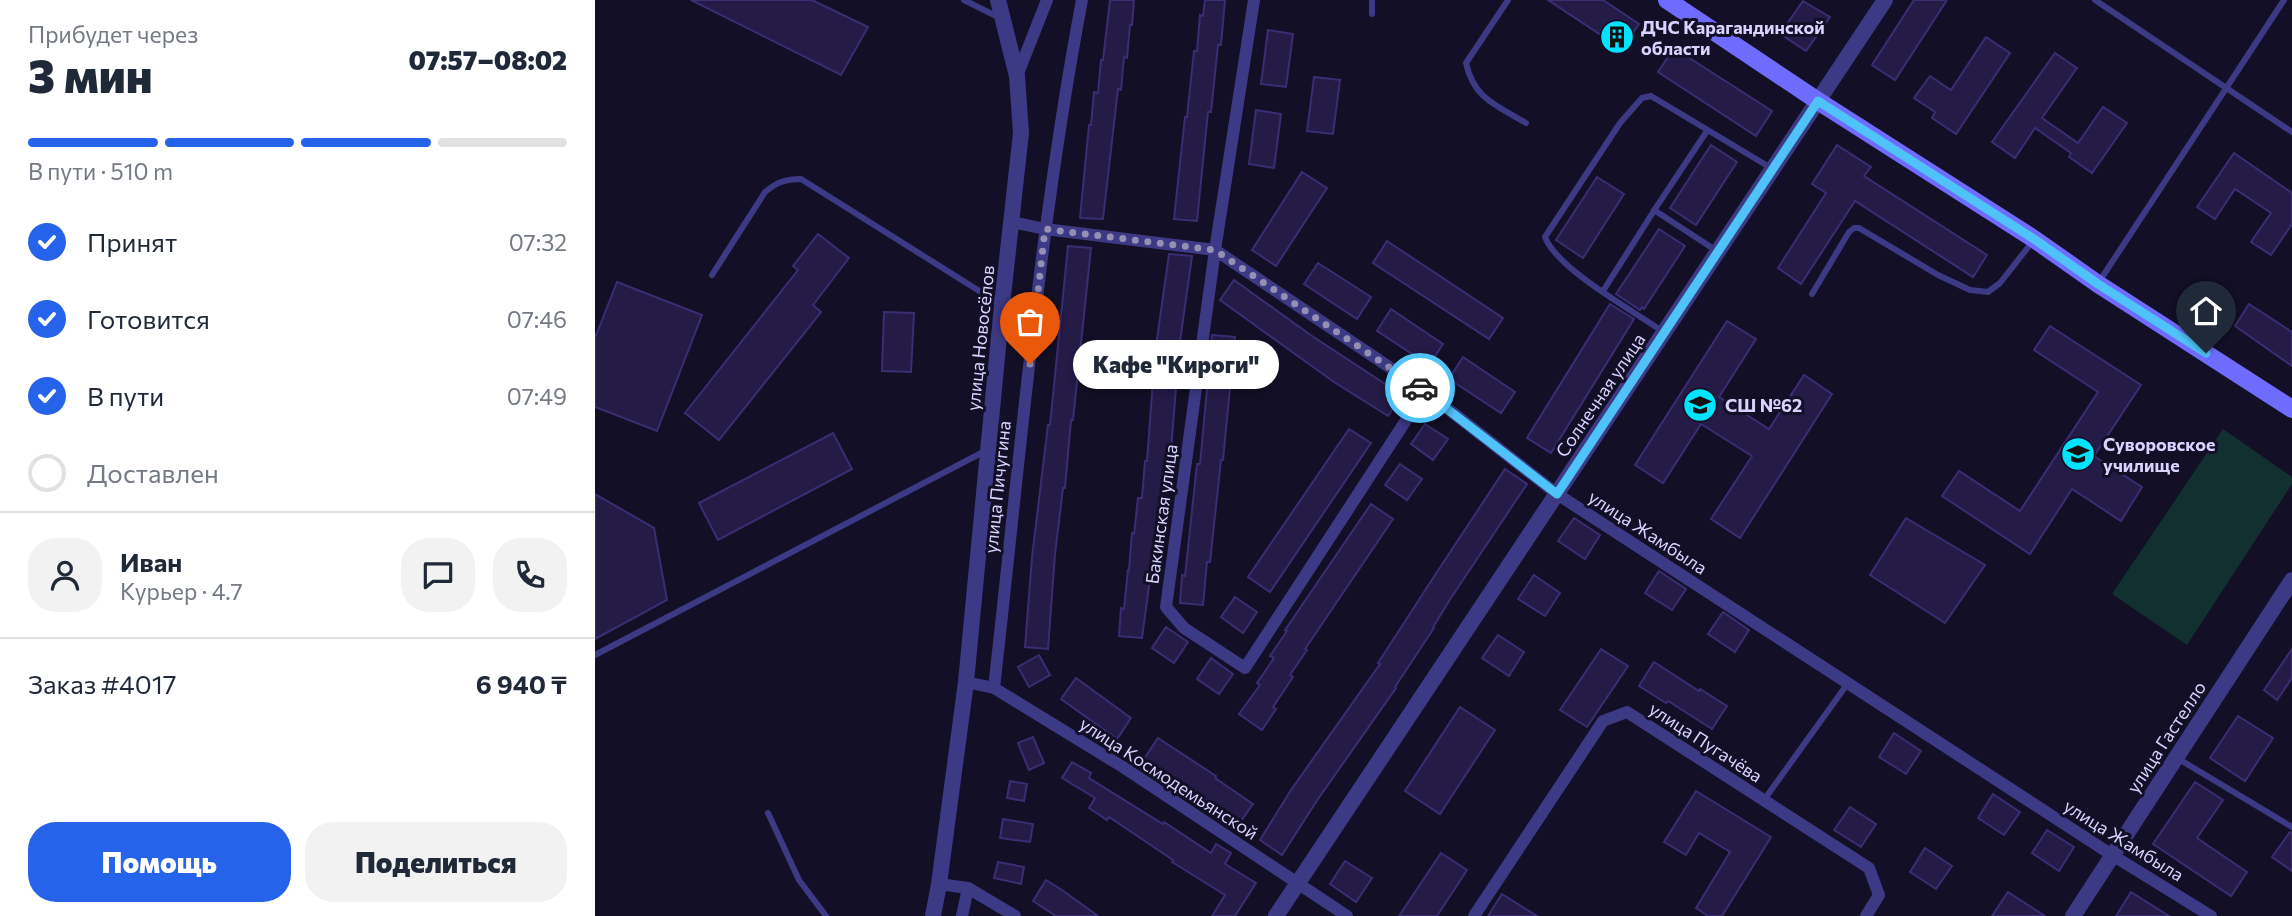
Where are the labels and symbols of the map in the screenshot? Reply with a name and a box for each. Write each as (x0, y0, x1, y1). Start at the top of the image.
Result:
place label: ДЧС Карагандинской области (1641, 16, 1825, 59)
building icon: ДЧС Карагандинской области (1598, 18, 1636, 56)
street label: улица Новосёлов (961, 264, 999, 412)
pin (2176, 281, 2236, 353)
pin (1000, 292, 1060, 364)
street label: Солнечная улица (1551, 329, 1649, 461)
callout: Кафе "Кироги" (1072, 340, 1279, 388)
courier (1385, 353, 1455, 423)
school or university icon: СШ №62 (1681, 386, 1719, 424)
place label: СШ №62 (1725, 394, 1802, 416)
street label: улица Пичугина (979, 420, 1015, 554)
place label: Суворовское училище (2103, 433, 2215, 476)
school or university icon: Суворовское училище (2059, 435, 2097, 473)
street label: Бакинская улица (1140, 443, 1182, 585)
street label: улица Жамбыла (1585, 485, 1711, 579)
street label: улица Гастелло (2122, 677, 2210, 797)
street label: улица Пугачёва (1645, 697, 1767, 787)
street label: улица Космодемьянской (1076, 712, 1262, 844)
street label: улица Жамбыла (2060, 794, 2188, 886)

